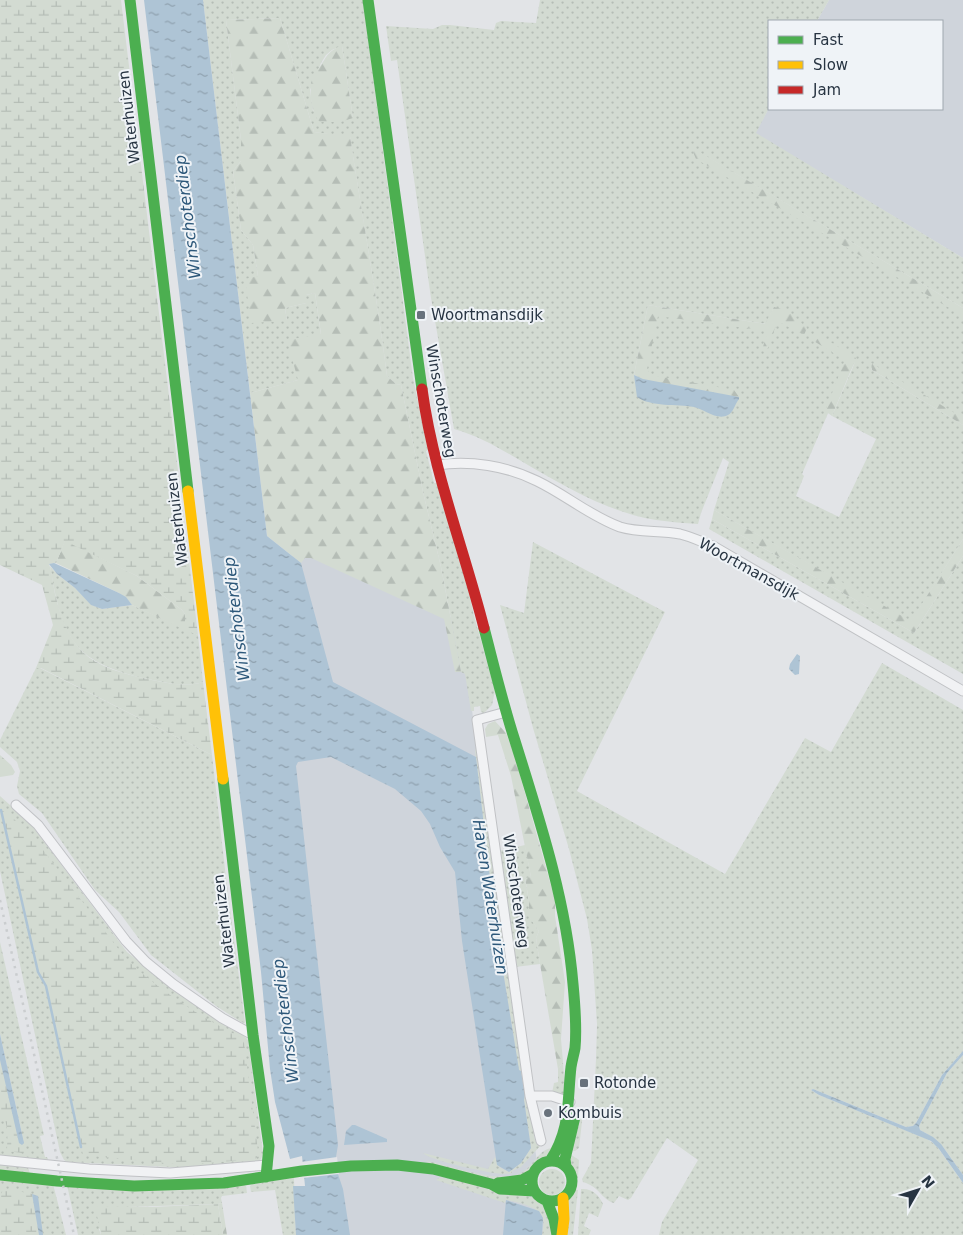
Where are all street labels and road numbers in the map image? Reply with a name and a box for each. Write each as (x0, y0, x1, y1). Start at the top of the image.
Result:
street label: Waterhuizen (114, 69, 144, 165)
street label: Winschoterweg (422, 343, 460, 459)
street label: Waterhuizen (162, 471, 192, 567)
street label: Woortmansdijk (696, 534, 803, 604)
street label: Winschoterweg (499, 833, 533, 949)
street label: Waterhuizen (209, 873, 239, 969)

